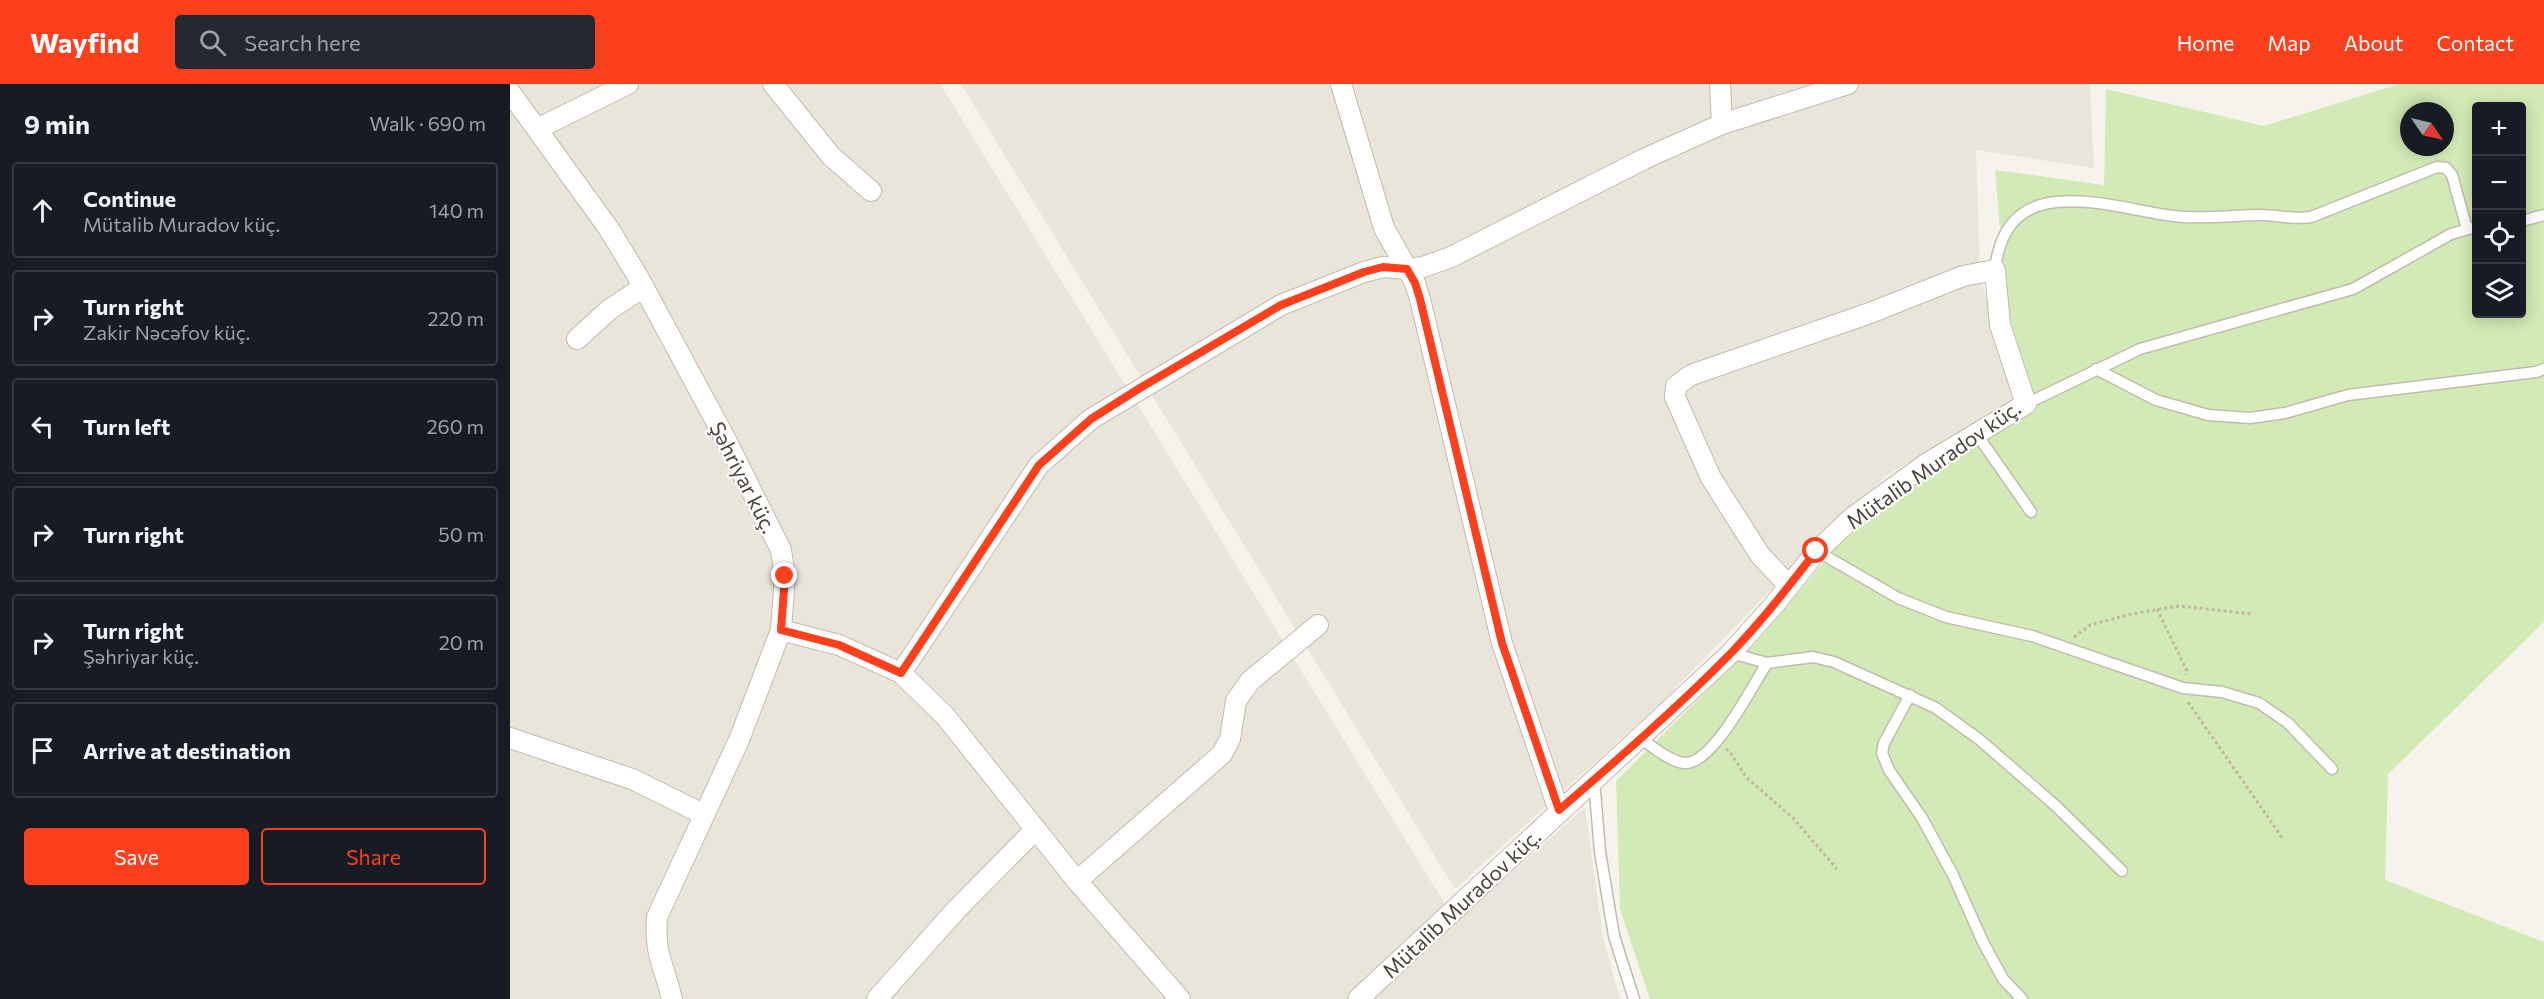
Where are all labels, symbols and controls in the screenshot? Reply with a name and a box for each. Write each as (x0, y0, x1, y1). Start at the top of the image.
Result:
search box (175, 15, 595, 69)
text: Wayfind (30, 25, 139, 59)
icon: search (196, 26, 229, 59)
text: Search here (244, 29, 361, 56)
text: Home (2177, 30, 2234, 55)
text: Map (2267, 30, 2311, 55)
text: About (2344, 30, 2403, 55)
text: Contact (2436, 30, 2514, 55)
north arrow (2400, 102, 2454, 156)
map controls (2472, 102, 2526, 318)
button: + (2472, 102, 2526, 156)
text: 9 min (24, 108, 90, 139)
text: Walk · 690 m (370, 111, 486, 135)
button: − (2472, 156, 2526, 210)
text: Continue (83, 185, 176, 212)
icon: ahead (26, 194, 59, 227)
text: 140 m (429, 198, 484, 222)
button: locate (2472, 210, 2526, 264)
text: Mütalib Muradov küç. (83, 212, 280, 236)
button: layers (2472, 264, 2526, 318)
text: Turn right (83, 293, 184, 320)
icon: right (26, 302, 59, 335)
text: 220 m (428, 306, 484, 330)
text: Zakir Nəcəfov küç. (83, 320, 250, 344)
street label: Mütalib Muradov küç. (1841, 394, 2025, 534)
icon: left (26, 410, 59, 443)
text: Turn left (83, 413, 170, 440)
text: 260 m (426, 414, 484, 438)
street label: Şəhriyar küç. (705, 417, 783, 537)
icon: right (26, 518, 59, 551)
text: Turn right (83, 521, 184, 548)
text: 50 m (438, 522, 484, 546)
route start (1802, 537, 1828, 563)
route end (771, 562, 797, 588)
text: Turn right (83, 617, 184, 644)
icon: right (26, 626, 59, 659)
text: 20 m (439, 630, 484, 654)
text: Şəhriyar küç. (83, 644, 199, 668)
icon: arrive (26, 734, 59, 767)
text: Arrive at destination (83, 737, 291, 764)
street label: Mütalib Muradov küç. (1377, 823, 1545, 983)
button: Save (24, 828, 249, 885)
button: Share (261, 828, 486, 885)

